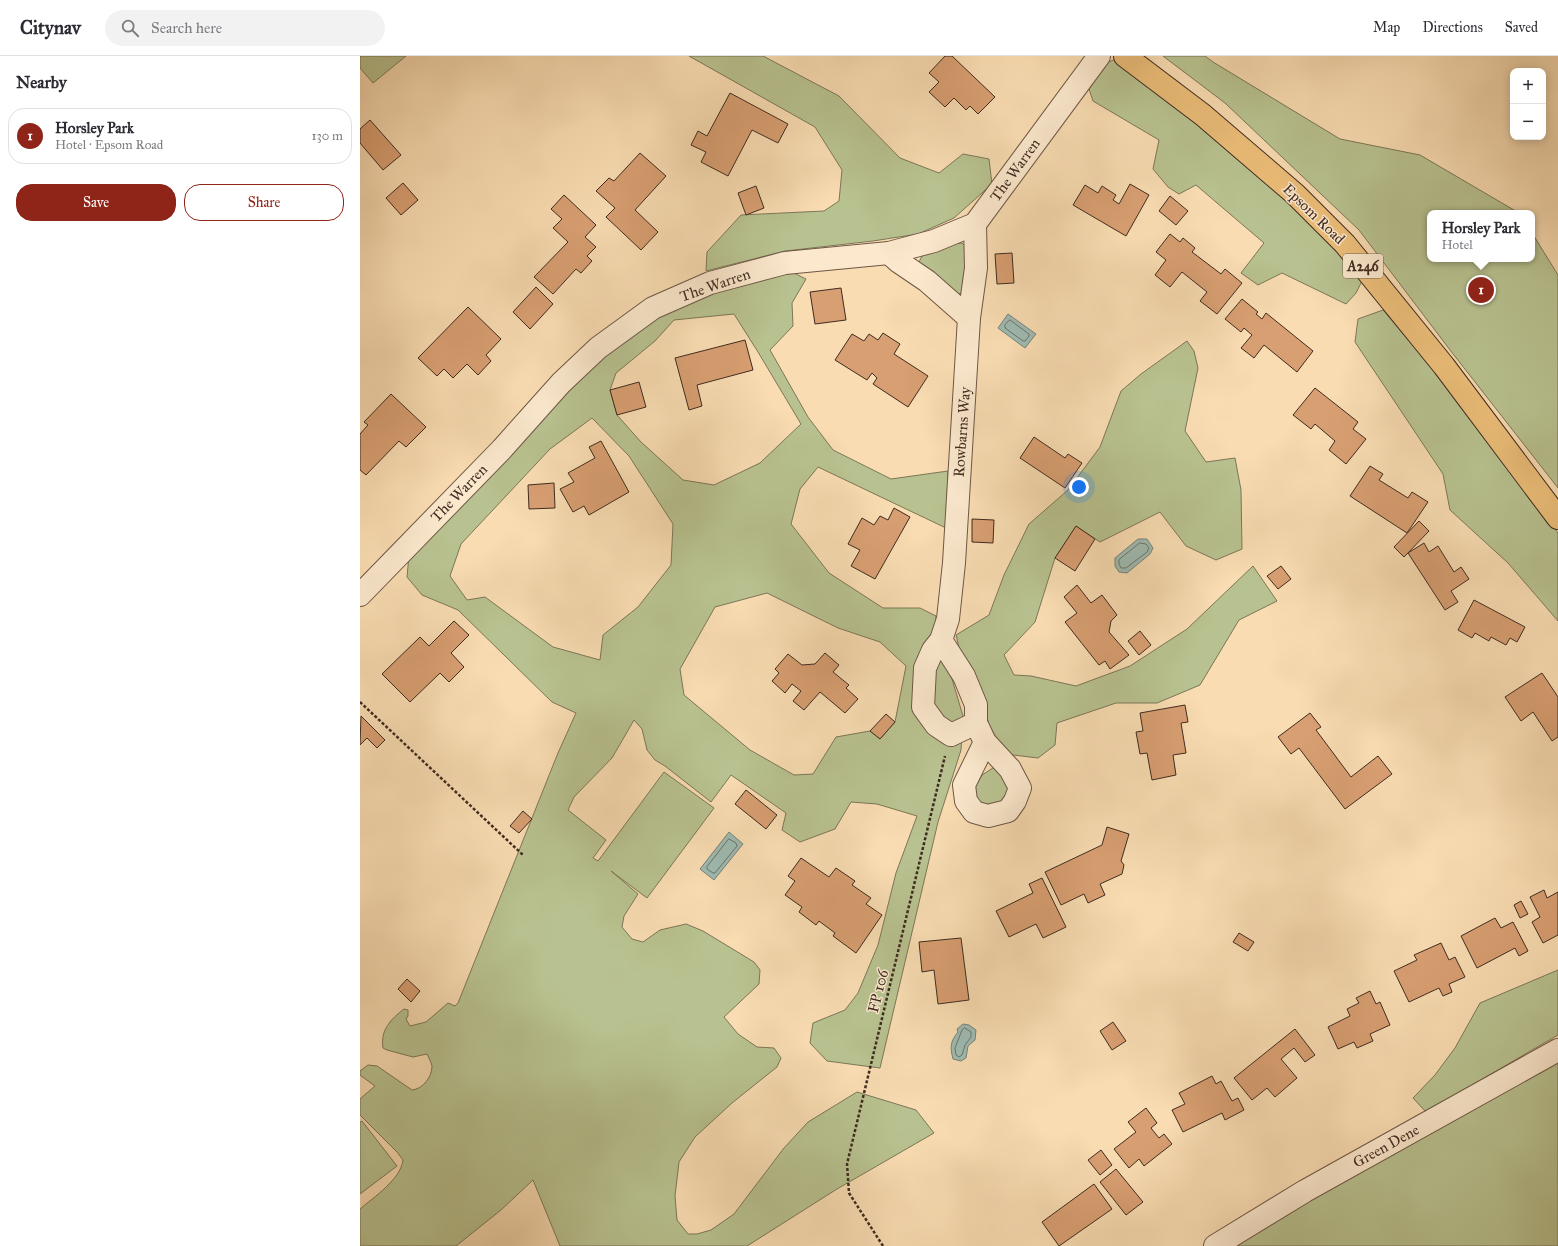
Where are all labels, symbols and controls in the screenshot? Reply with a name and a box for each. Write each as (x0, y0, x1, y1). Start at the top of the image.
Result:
search box (105, 10, 385, 46)
text: Citynav (20, 16, 81, 39)
icon: search (119, 17, 141, 39)
text: Search here (151, 19, 222, 37)
text: Map (1373, 19, 1400, 36)
text: Directions (1422, 19, 1483, 36)
text: Saved (1505, 19, 1538, 36)
map controls (1510, 68, 1546, 140)
button: + (1510, 68, 1546, 104)
text: Nearby (16, 72, 67, 93)
button: − (1510, 104, 1546, 140)
text: Horsley Park (55, 119, 134, 137)
text: 1 (27, 128, 33, 144)
text: 130 m (311, 128, 343, 144)
street label: The Warren (986, 135, 1044, 205)
text: Hotel · Epsom Road (55, 137, 163, 153)
street label: Epsom Road (1279, 180, 1349, 248)
button: Save (16, 184, 176, 221)
button: Share (184, 184, 344, 221)
popup (1427, 210, 1535, 262)
text: Horsley Park (1441, 219, 1521, 237)
text: Hotel (1441, 237, 1473, 253)
road number: A246 (1343, 254, 1383, 278)
street label: The Warren (677, 265, 753, 305)
pin: 1 (1468, 275, 1494, 305)
street label: Rowbarns Way (950, 385, 974, 478)
street label: The Warren (427, 460, 491, 526)
your location (1069, 477, 1089, 497)
street label: FP 106 (864, 966, 892, 1014)
street label: Green Dene (1350, 1120, 1422, 1172)

